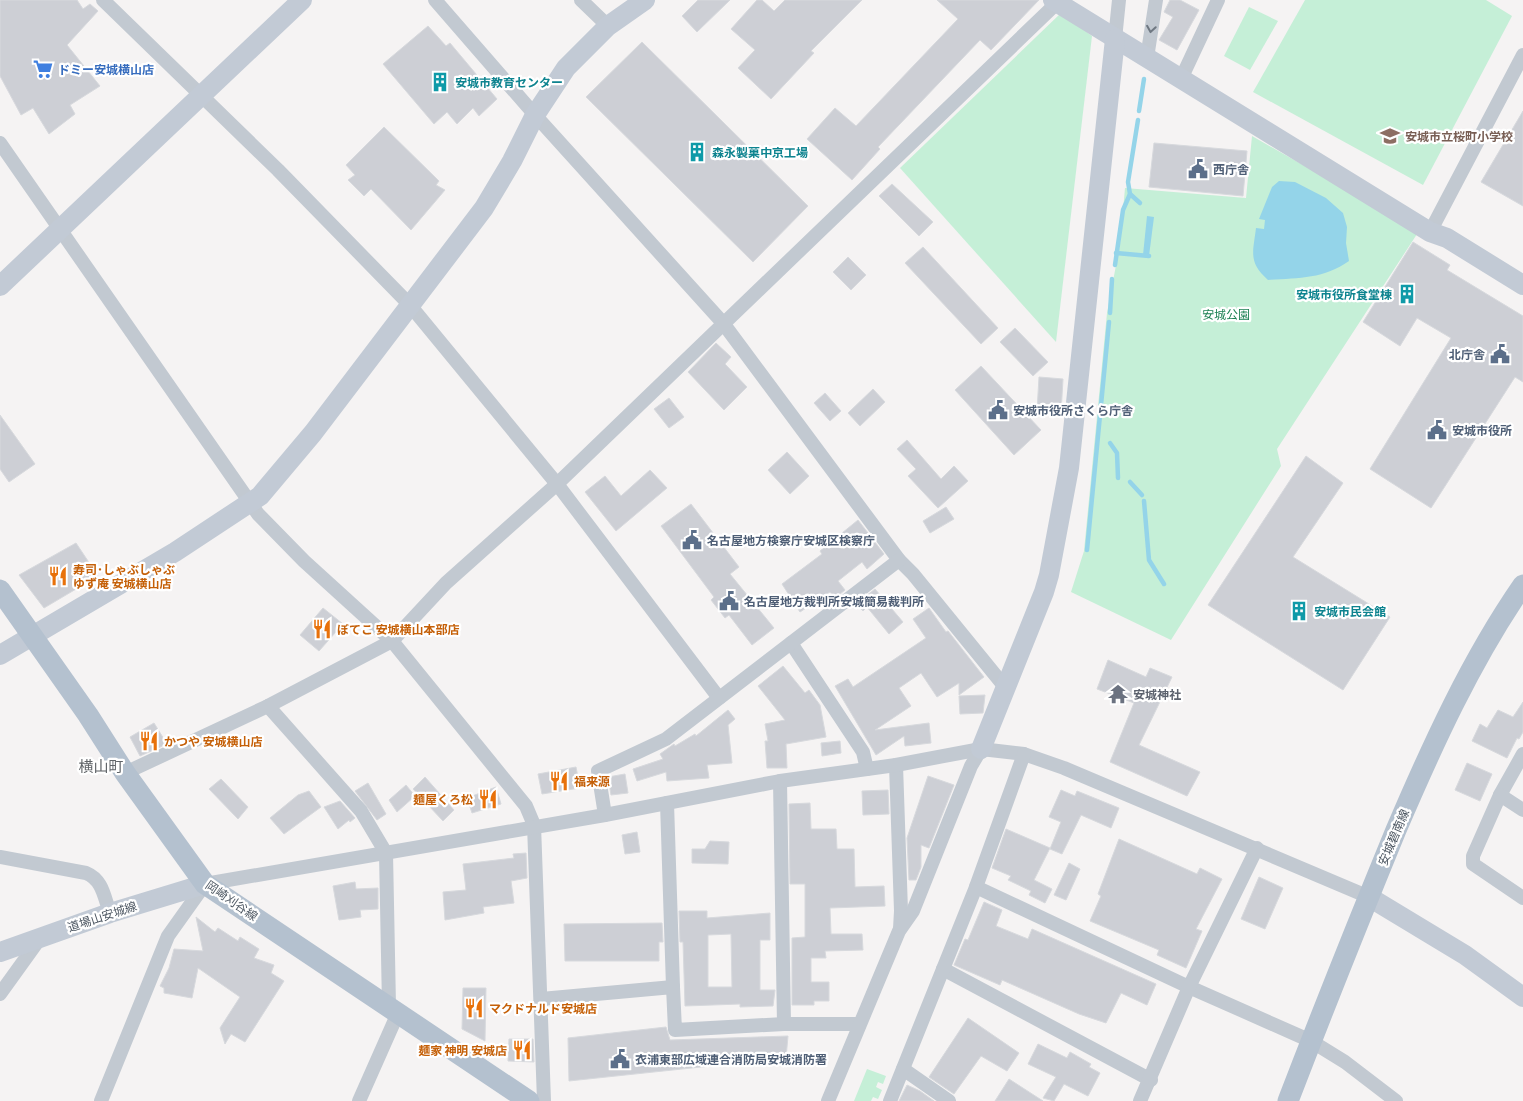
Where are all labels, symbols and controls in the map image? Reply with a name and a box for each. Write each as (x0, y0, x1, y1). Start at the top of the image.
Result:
one-way arrow (1146, 25, 1157, 33)
supermarket icon: ドミー安城横山店 (32, 58, 54, 80)
place label: ドミー安城横山店 (58, 62, 154, 76)
building icon: 安城市教育センター (429, 71, 451, 93)
place label: 安城市教育センター (455, 75, 563, 89)
school or university icon: 安城市立桜町小学校 (1379, 125, 1401, 147)
place label: 安城市立桜町小学校 (1405, 129, 1513, 143)
building icon: 森永製菓中京工場 (686, 141, 708, 163)
place label: 森永製菓中京工場 (712, 145, 808, 159)
public building icon: 西庁舎 (1187, 158, 1209, 180)
place label: 西庁舎 (1213, 162, 1249, 176)
building icon: 安城市役所食堂棟 (1396, 283, 1418, 305)
place label: 安城市役所食堂棟 (1296, 287, 1392, 301)
park label: 安城公園 (1202, 307, 1250, 321)
public building icon: 北庁舎 (1489, 343, 1511, 365)
place label: 北庁舎 (1449, 347, 1485, 361)
public building icon: 安城市役所さくら庁舎 (987, 399, 1009, 421)
place label: 安城市役所さくら庁舎 (1013, 403, 1133, 417)
public building icon: 安城市役所 (1426, 419, 1448, 441)
place label: 安城市役所 (1452, 423, 1512, 437)
public building icon: 名古屋地方検察庁安城区検察庁 (681, 529, 703, 551)
place label: 名古屋地方検察庁安城区検察庁 (707, 533, 875, 547)
place label: 寿司･しゃぶしゃぶ ゆず庵 安城横山店 (73, 562, 175, 590)
restaurant icon: 寿司･しゃぶしゃぶ ゆず庵 安城横山店 (47, 565, 69, 587)
public building icon: 名古屋地方裁判所安城簡易裁判所 (718, 590, 740, 612)
place label: 名古屋地方裁判所安城簡易裁判所 (744, 594, 924, 608)
building icon: 安城市民会館 (1288, 600, 1310, 622)
place label: 安城市民会館 (1314, 604, 1386, 618)
restaurant icon: ぼてこ 安城横山本部店 (311, 618, 333, 640)
place label: ぼてこ 安城横山本部店 (337, 622, 459, 636)
temple icon: 安城神社 (1107, 683, 1129, 705)
place label: 安城神社 (1133, 687, 1181, 701)
restaurant icon: かつや 安城横山店 (138, 730, 160, 752)
place label: かつや 安城横山店 (164, 734, 262, 748)
district label: 横山町 (78, 757, 124, 775)
restaurant icon: 福来源 (548, 770, 570, 792)
place label: 福来源 (574, 774, 610, 788)
restaurant icon: 麺屋くろ松 (477, 788, 499, 810)
place label: 麺屋くろ松 (413, 792, 473, 806)
street label: 安城碧南線 (1375, 807, 1411, 867)
street label: 岡崎刈谷線 (203, 877, 261, 923)
street label: 道場山安城線 (66, 898, 138, 934)
restaurant icon: マクドナルド安城店 (463, 997, 485, 1019)
place label: マクドナルド安城店 (489, 1001, 597, 1015)
restaurant icon: 麺家 神明 安城店 (511, 1039, 533, 1061)
place label: 麺家 神明 安城店 (418, 1043, 507, 1057)
public building icon: 衣浦東部広域連合消防局安城消防署 (609, 1048, 631, 1070)
place label: 衣浦東部広域連合消防局安城消防署 (635, 1052, 827, 1066)

